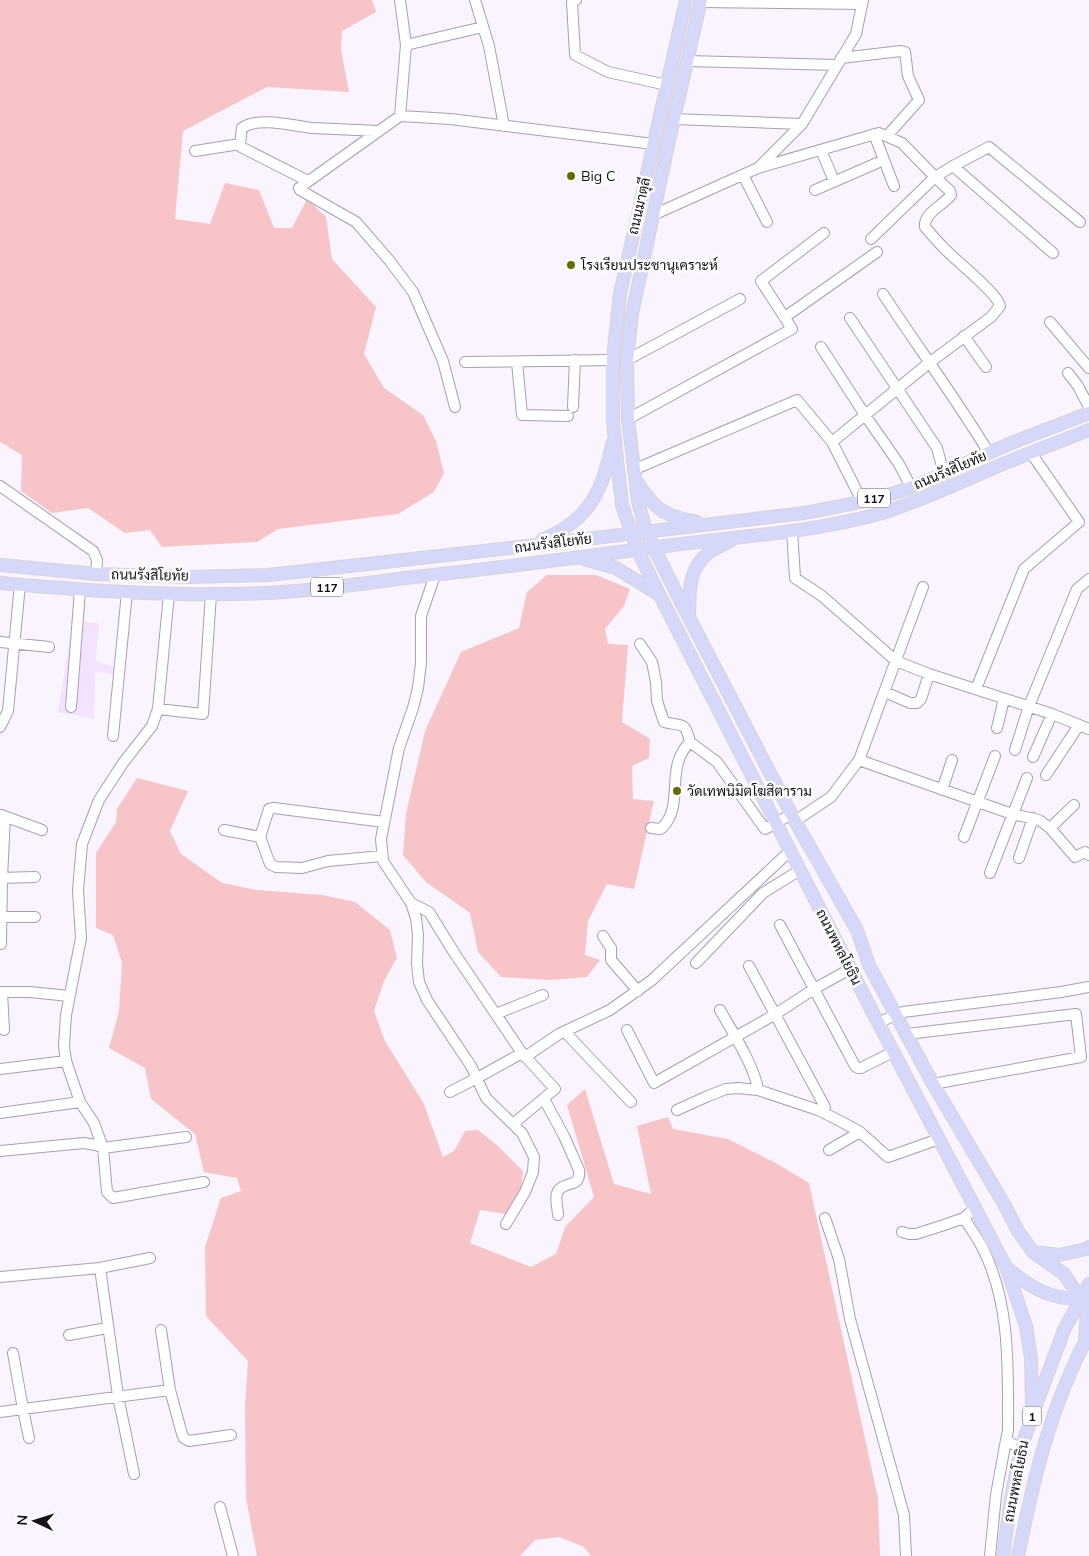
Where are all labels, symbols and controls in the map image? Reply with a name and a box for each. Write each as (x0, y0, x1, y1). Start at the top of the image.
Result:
place label: Big C (581, 167, 616, 185)
marker: Big C (565, 170, 577, 182)
street label: ถนนมาตุลี (624, 176, 655, 236)
place label: โรงเรียนประชานุเคราะห์ (580, 256, 718, 275)
marker: โรงเรียนประชานุเคราะห์ (565, 259, 577, 271)
street label: ถนนรังสิโยทัย (911, 447, 989, 493)
road number: 117 (858, 488, 890, 508)
street label: ถนนรังสิโยทัย (513, 529, 593, 557)
street label: ถนนรังสิโยทัย (111, 565, 189, 585)
road number: 117 (311, 578, 343, 596)
place label: วัดเทพนิมิตโฆสิตาราม (687, 782, 812, 800)
marker: วัดเทพนิมิตโฆสิตาราม (671, 785, 683, 797)
street label: ถนนพหลโยธิน (812, 906, 866, 988)
road number: 1 (1023, 1406, 1041, 1425)
street label: ถนนพหลโยธิน (999, 1439, 1033, 1523)
north arrow (10, 1496, 60, 1546)
text: N (13, 1514, 31, 1526)

